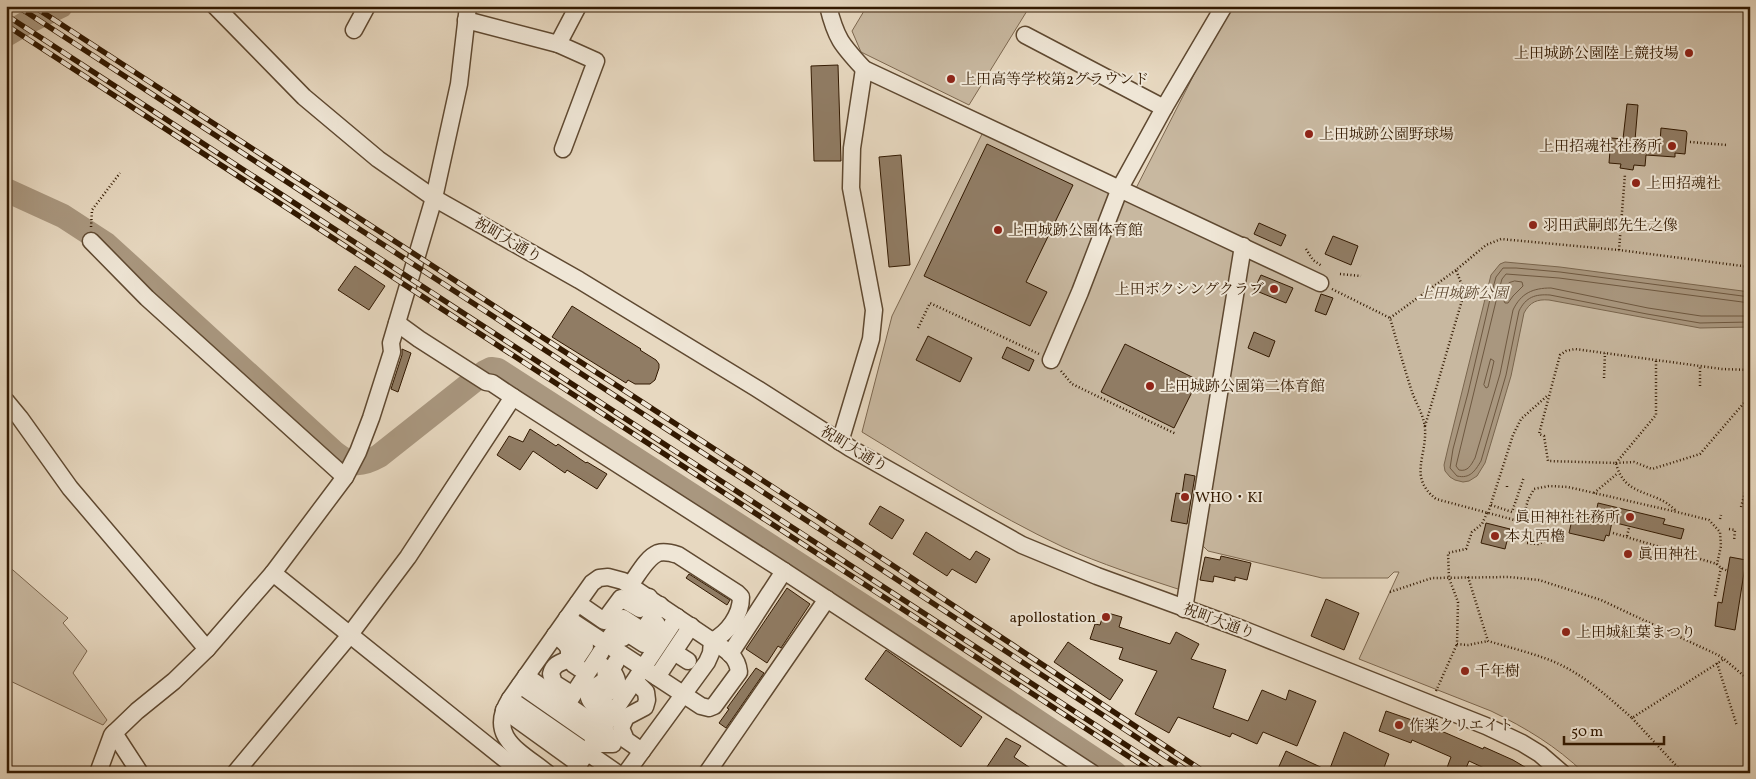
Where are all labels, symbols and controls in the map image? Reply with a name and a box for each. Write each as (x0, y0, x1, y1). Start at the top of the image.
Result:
place label: 上田城跡公園陸上競技場 (1514, 44, 1679, 65)
marker: 上田城跡公園陸上競技場 (1683, 47, 1695, 59)
place label: 上田高等学校第2グラウンド (961, 70, 1149, 91)
marker: 上田高等学校第2グラウンド (945, 73, 957, 85)
place label: 上田城跡公園野球場 (1319, 125, 1454, 146)
marker: 上田城跡公園野球場 (1303, 128, 1315, 140)
place label: 上田招魂社 社務所 (1539, 137, 1662, 158)
marker: 上田招魂社 社務所 (1666, 140, 1678, 152)
place label: 上田招魂社 (1646, 174, 1721, 195)
marker: 上田招魂社 (1630, 177, 1642, 189)
street label: 祝町大通り (470, 213, 545, 269)
place label: 羽田武嗣郎先生之像 (1543, 216, 1678, 237)
marker: 羽田武嗣郎先生之像 (1527, 219, 1539, 231)
place label: 上田城跡公園体育館 (1008, 221, 1143, 242)
marker: 上田城跡公園体育館 (992, 224, 1004, 236)
place label: 上田ボクシングクラブ (1115, 280, 1264, 301)
marker: 上田ボクシングクラブ (1268, 283, 1280, 295)
park label: 上田城跡公園 (1418, 284, 1511, 305)
place label: 上田城跡公園第二体育館 (1160, 377, 1325, 398)
marker: 上田城跡公園第二体育館 (1144, 380, 1156, 392)
street label: 祝町大通り (816, 422, 891, 479)
place label: WHO・KI (1195, 488, 1263, 509)
marker: WHO・KI (1179, 491, 1191, 503)
place label: 眞田神社社務所 (1515, 508, 1620, 529)
marker: 眞田神社社務所 (1624, 511, 1636, 523)
place label: 本丸西櫓 (1505, 527, 1565, 548)
marker: 本丸西櫓 (1489, 530, 1501, 542)
place label: 眞田神社 (1638, 545, 1698, 566)
marker: 眞田神社 (1622, 548, 1634, 560)
street label: 祝町大通り (1180, 600, 1257, 645)
place label: apollostation (1010, 608, 1096, 629)
marker: apollostation (1100, 611, 1112, 623)
place label: 上田城紅葉まつり (1576, 623, 1696, 644)
marker: 上田城紅葉まつり (1560, 626, 1572, 638)
place label: 千年樹 (1475, 662, 1520, 683)
marker: 千年樹 (1459, 665, 1471, 677)
scale bar (1564, 714, 1664, 746)
place label: 作楽クリエイト (1409, 716, 1514, 737)
marker: 作楽クリエイト (1393, 719, 1405, 731)
text: 50 m (1571, 722, 1603, 743)

